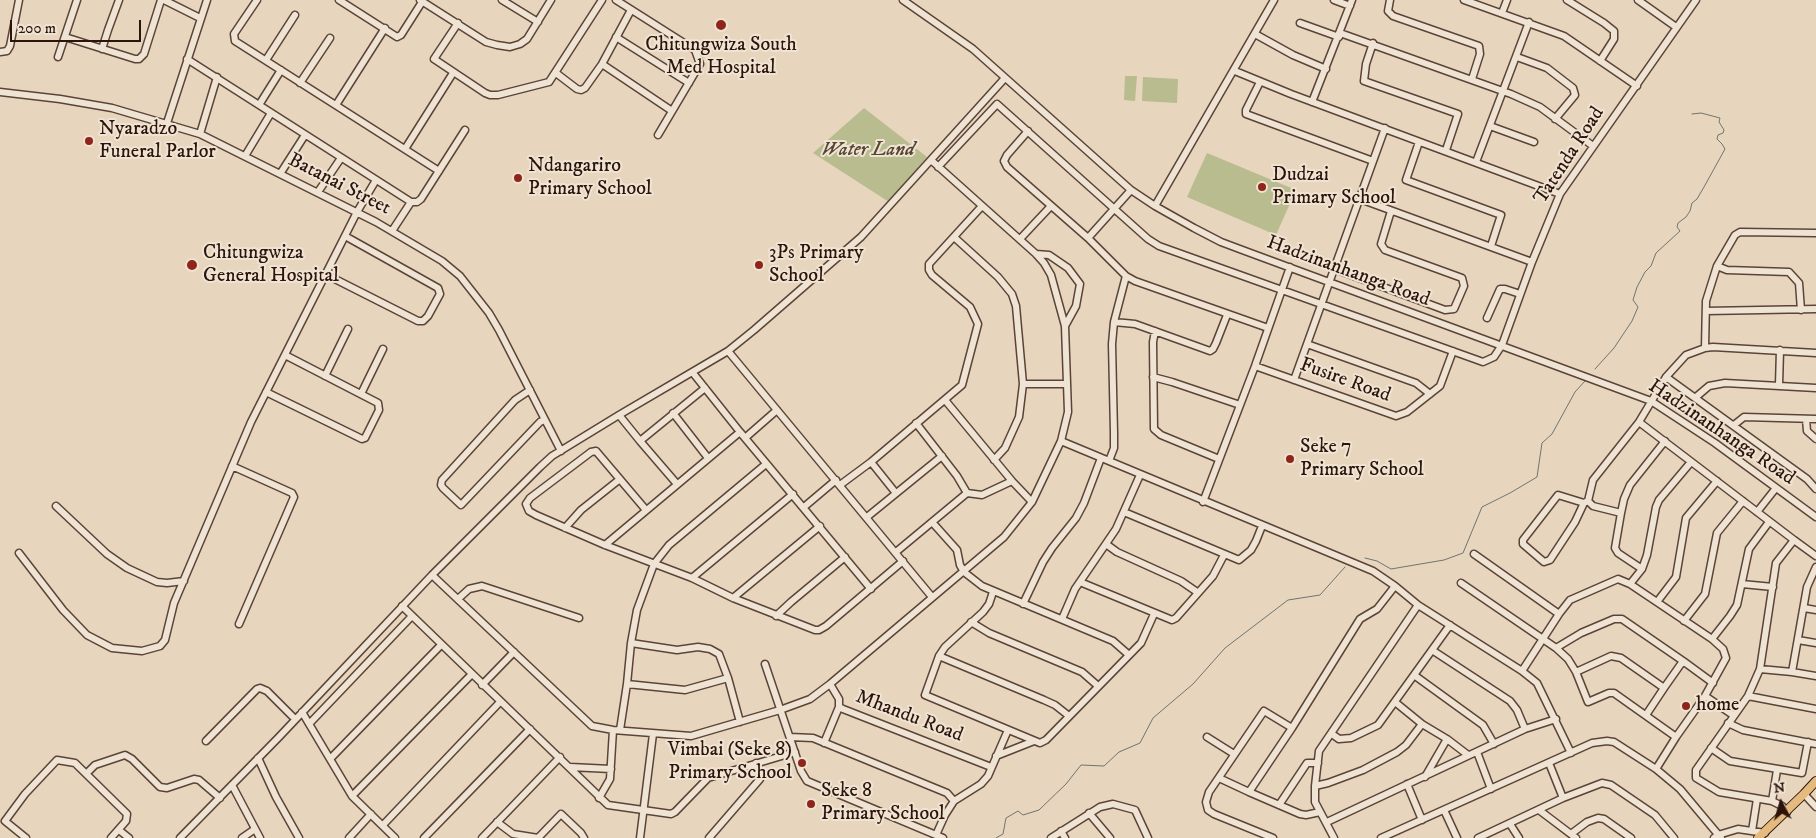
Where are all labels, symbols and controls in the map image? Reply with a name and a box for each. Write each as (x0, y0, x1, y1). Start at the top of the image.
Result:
scale bar (12, 10, 144, 42)
marker: Chitungwiza South Med Hospital (714, 18, 728, 32)
text: 200 m (18, 19, 56, 38)
place label: Chitungwiza South Med Hospital (645, 34, 797, 81)
street label: Tatenda Road (1530, 103, 1610, 209)
place label: Nyaradzo Funeral Parlor (99, 118, 216, 165)
marker: Nyaradzo Funeral Parlor (83, 135, 95, 147)
park label: Water Land (821, 139, 915, 163)
street label: Batanai Street (284, 149, 394, 221)
place label: Ndangariro Primary School (528, 155, 652, 202)
place label: Dudzai Primary School (1272, 164, 1396, 211)
marker: Ndangariro Primary School (512, 172, 524, 184)
marker: Dudzai Primary School (1256, 181, 1268, 193)
street label: Hadzinanhanga Road (1263, 231, 1433, 313)
place label: Chitungwiza General Hospital (203, 242, 339, 289)
place label: 3Ps Primary School (769, 242, 864, 289)
marker: Chitungwiza General Hospital (185, 258, 199, 272)
marker: 3Ps Primary School (753, 259, 765, 271)
street label: Fusire Road (1296, 354, 1394, 408)
street label: Hadzinanhanga Road (1643, 375, 1799, 491)
place label: Seke 7 Primary School (1300, 436, 1424, 483)
marker: Seke 7 Primary School (1284, 453, 1296, 465)
street label: Mhandu Road (852, 686, 966, 748)
place label: home (1696, 694, 1739, 718)
marker: home (1680, 700, 1692, 712)
place label: Vimbai (Seke 8) Primary School (668, 739, 792, 786)
marker: Vimbai (Seke 8) Primary School (796, 757, 808, 769)
north arrow (1756, 778, 1806, 828)
text: N (1773, 779, 1786, 798)
place label: Seke 8 Primary School (821, 780, 945, 827)
marker: Seke 8 Primary School (805, 798, 817, 810)

